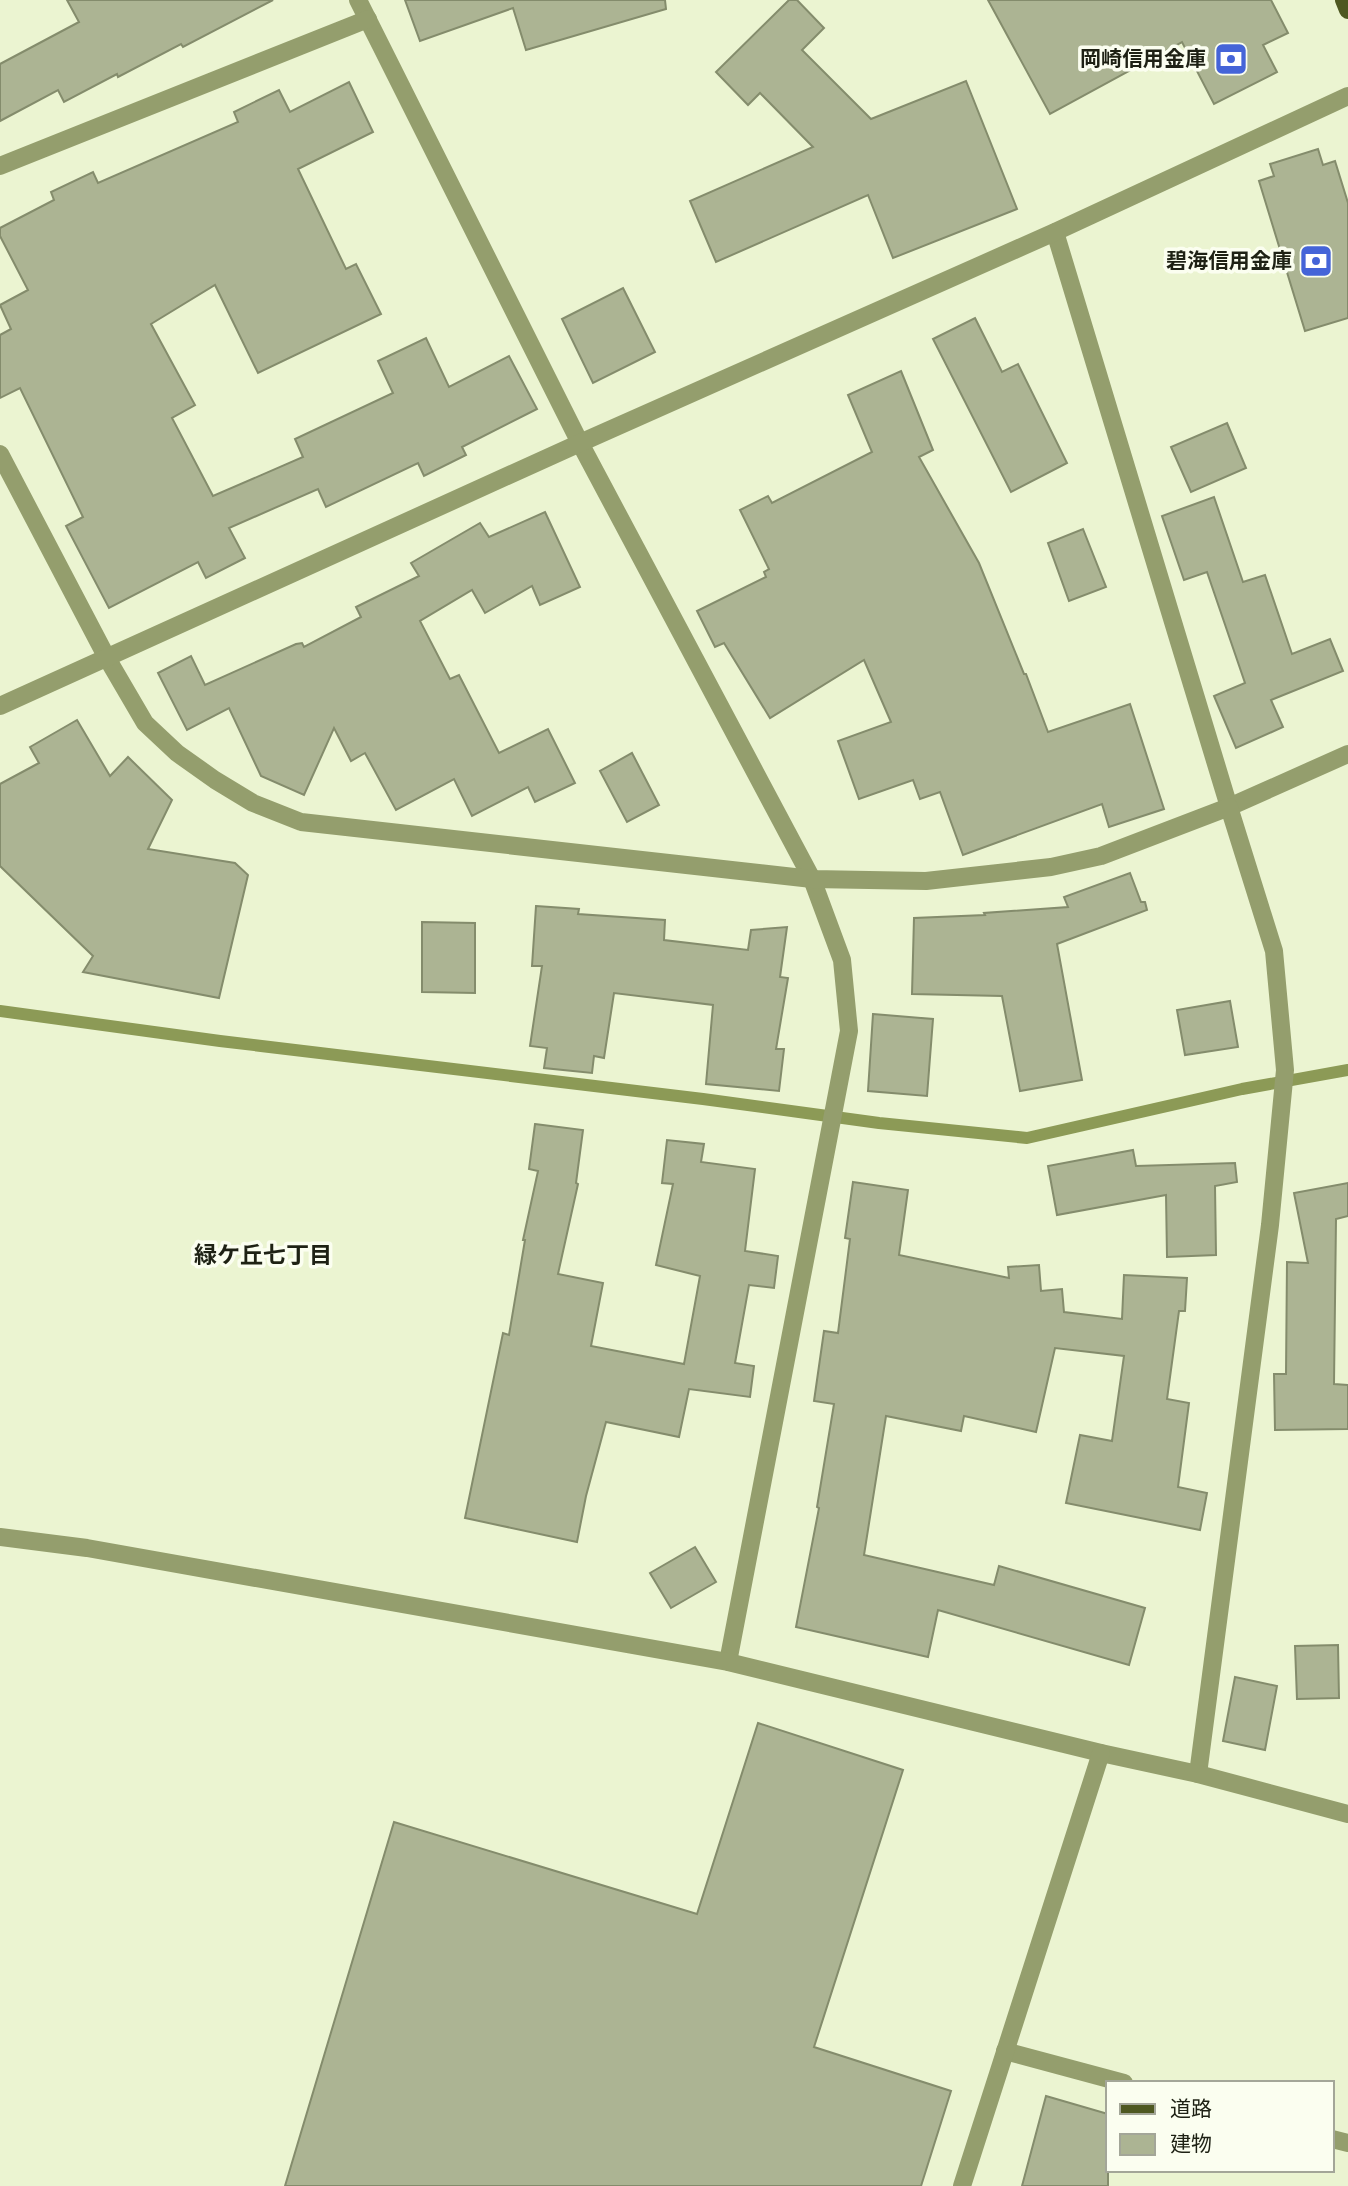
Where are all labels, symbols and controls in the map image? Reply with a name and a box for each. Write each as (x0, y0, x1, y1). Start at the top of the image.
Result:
bank icon: 岡崎信用金庫 (1212, 40, 1250, 78)
place label: 岡崎信用金庫 (1080, 44, 1206, 72)
bank icon: 碧海信用金庫 (1297, 242, 1335, 280)
place label: 碧海信用金庫 (1166, 246, 1292, 274)
district label: 緑ケ丘七丁目 (194, 1239, 332, 1269)
legend (1106, 2081, 1334, 2172)
text: 道路 (1170, 2094, 1212, 2122)
text: 建物 (1170, 2129, 1212, 2157)

